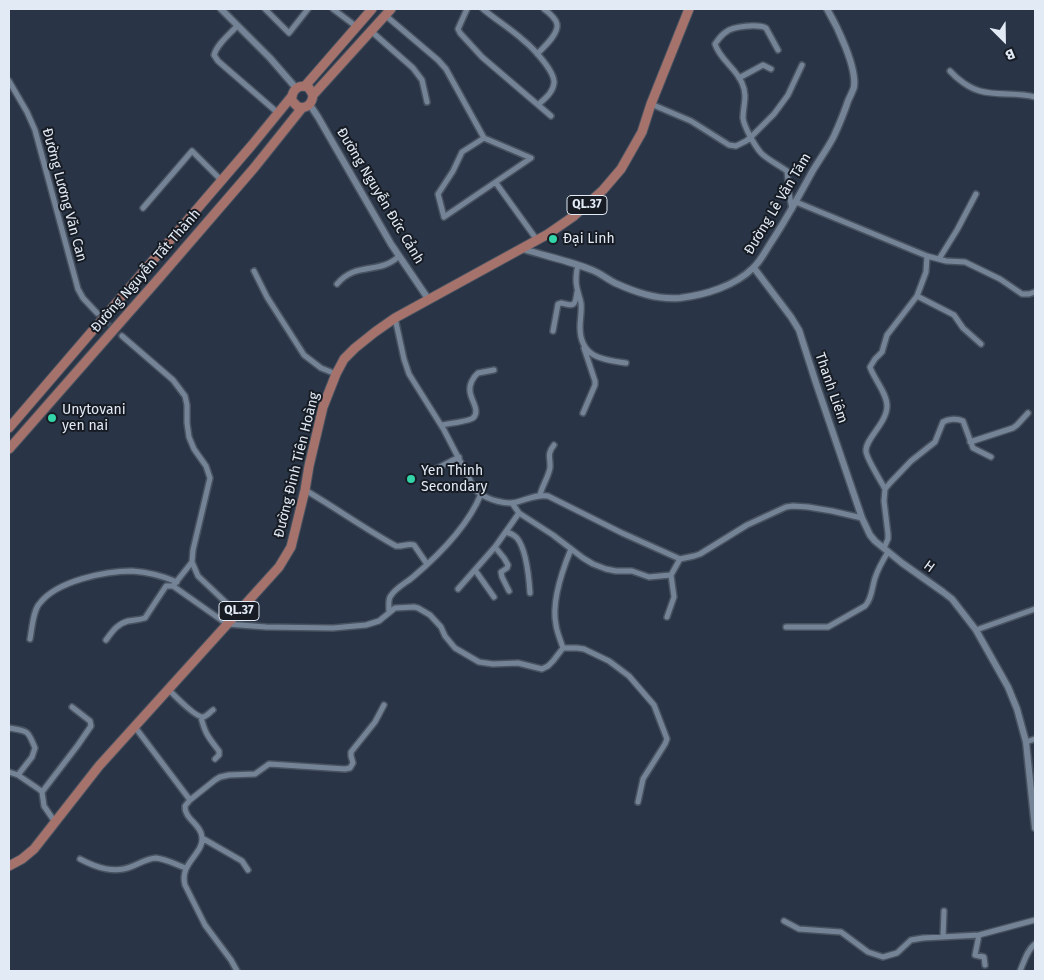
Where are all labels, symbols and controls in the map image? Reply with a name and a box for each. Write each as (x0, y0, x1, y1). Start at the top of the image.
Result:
north arrow (979, 15, 1029, 65)
text: B (1003, 45, 1017, 64)
street label: Đường Nguyễn Đức Cảnh (333, 125, 427, 267)
street label: Đường Lương Văn Can (38, 126, 90, 264)
street label: Đường Lê Văn Tám (741, 150, 815, 258)
road number: QL.37 (567, 196, 607, 214)
street label: Đường Nguyễn Tất Thành (88, 206, 204, 336)
place label: Đại Linh (563, 231, 615, 247)
marker: Đại Linh (547, 233, 559, 245)
street label: Thanh Liêm (811, 350, 851, 426)
street label: Đường Đinh Tiên Hoàng (271, 390, 323, 540)
place label: Unytovani yen nai (62, 402, 126, 434)
marker: Unytovani yen nai (46, 412, 58, 424)
place label: Yen Thinh Secondary (421, 463, 487, 496)
marker: Yen Thinh Secondary (405, 473, 417, 485)
street label: H (920, 557, 938, 577)
road number: QL.37 (219, 602, 259, 620)

